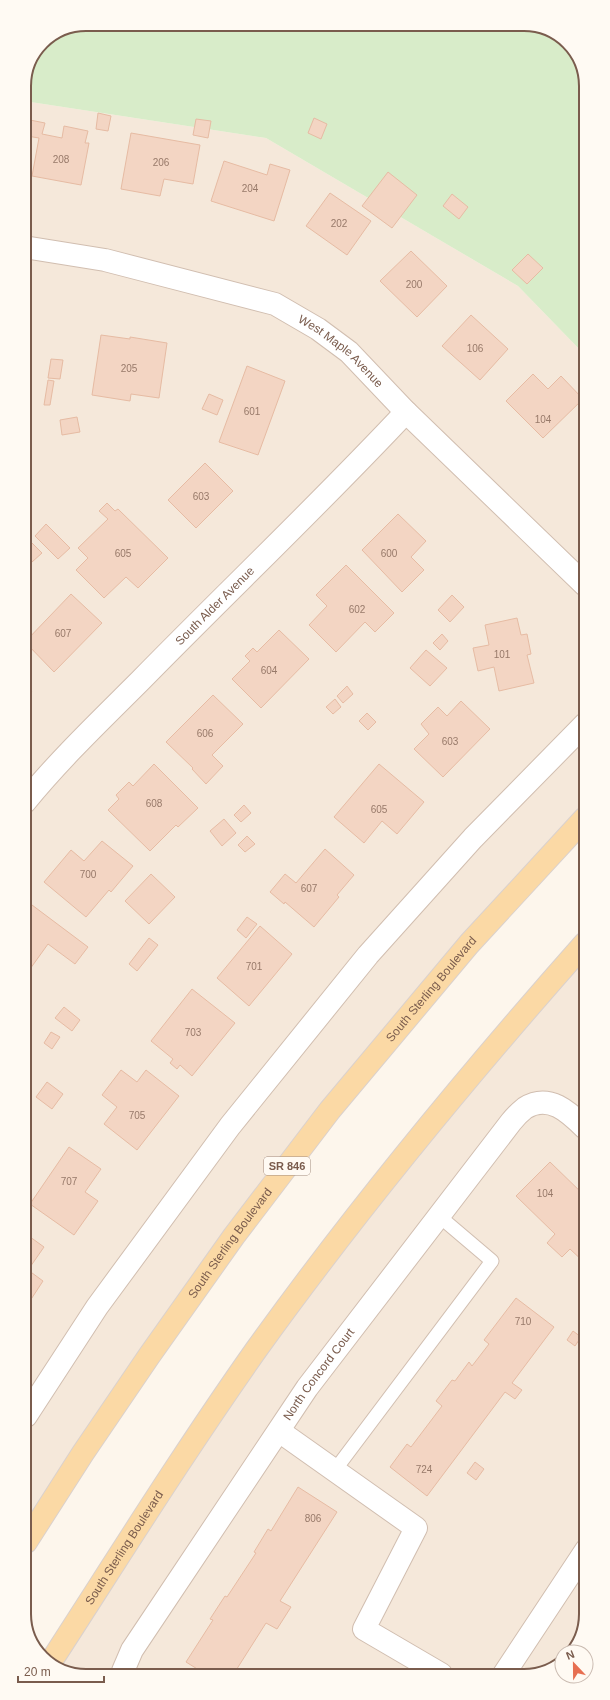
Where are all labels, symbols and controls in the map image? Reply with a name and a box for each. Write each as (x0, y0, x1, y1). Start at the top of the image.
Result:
house number: 208 (53, 154, 70, 165)
house number: 206 (153, 157, 170, 168)
house number: 204 (242, 183, 259, 194)
house number: 202 (331, 218, 348, 229)
house number: 200 (406, 279, 423, 290)
street label: West Maple Avenue (296, 312, 386, 391)
house number: 106 (467, 343, 484, 354)
house number: 205 (121, 363, 138, 374)
house number: 601 (244, 406, 261, 417)
house number: 104 (535, 414, 552, 425)
house number: 603 (193, 491, 210, 502)
house number: 605 (115, 548, 132, 559)
house number: 600 (381, 548, 398, 559)
street label: South Alder Avenue (172, 564, 257, 648)
house number: 602 (349, 604, 366, 615)
house number: 607 (55, 628, 72, 639)
house number: 101 (494, 649, 511, 660)
house number: 604 (261, 665, 278, 676)
house number: 606 (197, 728, 214, 739)
house number: 603 (442, 736, 459, 747)
house number: 608 (146, 798, 163, 809)
house number: 605 (371, 804, 388, 815)
house number: 700 (80, 869, 97, 880)
house number: 607 (301, 883, 318, 894)
street label: South Sterling Boulevard (383, 934, 479, 1045)
house number: 701 (246, 961, 263, 972)
house number: 703 (185, 1027, 202, 1038)
house number: 705 (129, 1110, 146, 1121)
road number: SR 846 (264, 1157, 310, 1175)
house number: 707 (61, 1176, 78, 1187)
street label: South Sterling Boulevard (185, 1185, 275, 1301)
house number: 104 (537, 1188, 554, 1199)
house number: 710 (515, 1316, 532, 1327)
street label: North Concord Court (280, 1325, 358, 1423)
house number: 724 (416, 1464, 433, 1475)
street label: South Sterling Boulevard (82, 1488, 166, 1607)
house number: 806 (305, 1513, 322, 1524)
north arrow (554, 1644, 594, 1684)
text: N (564, 1648, 576, 1662)
scale bar (18, 1658, 104, 1684)
text: 20 m (24, 1665, 51, 1679)

